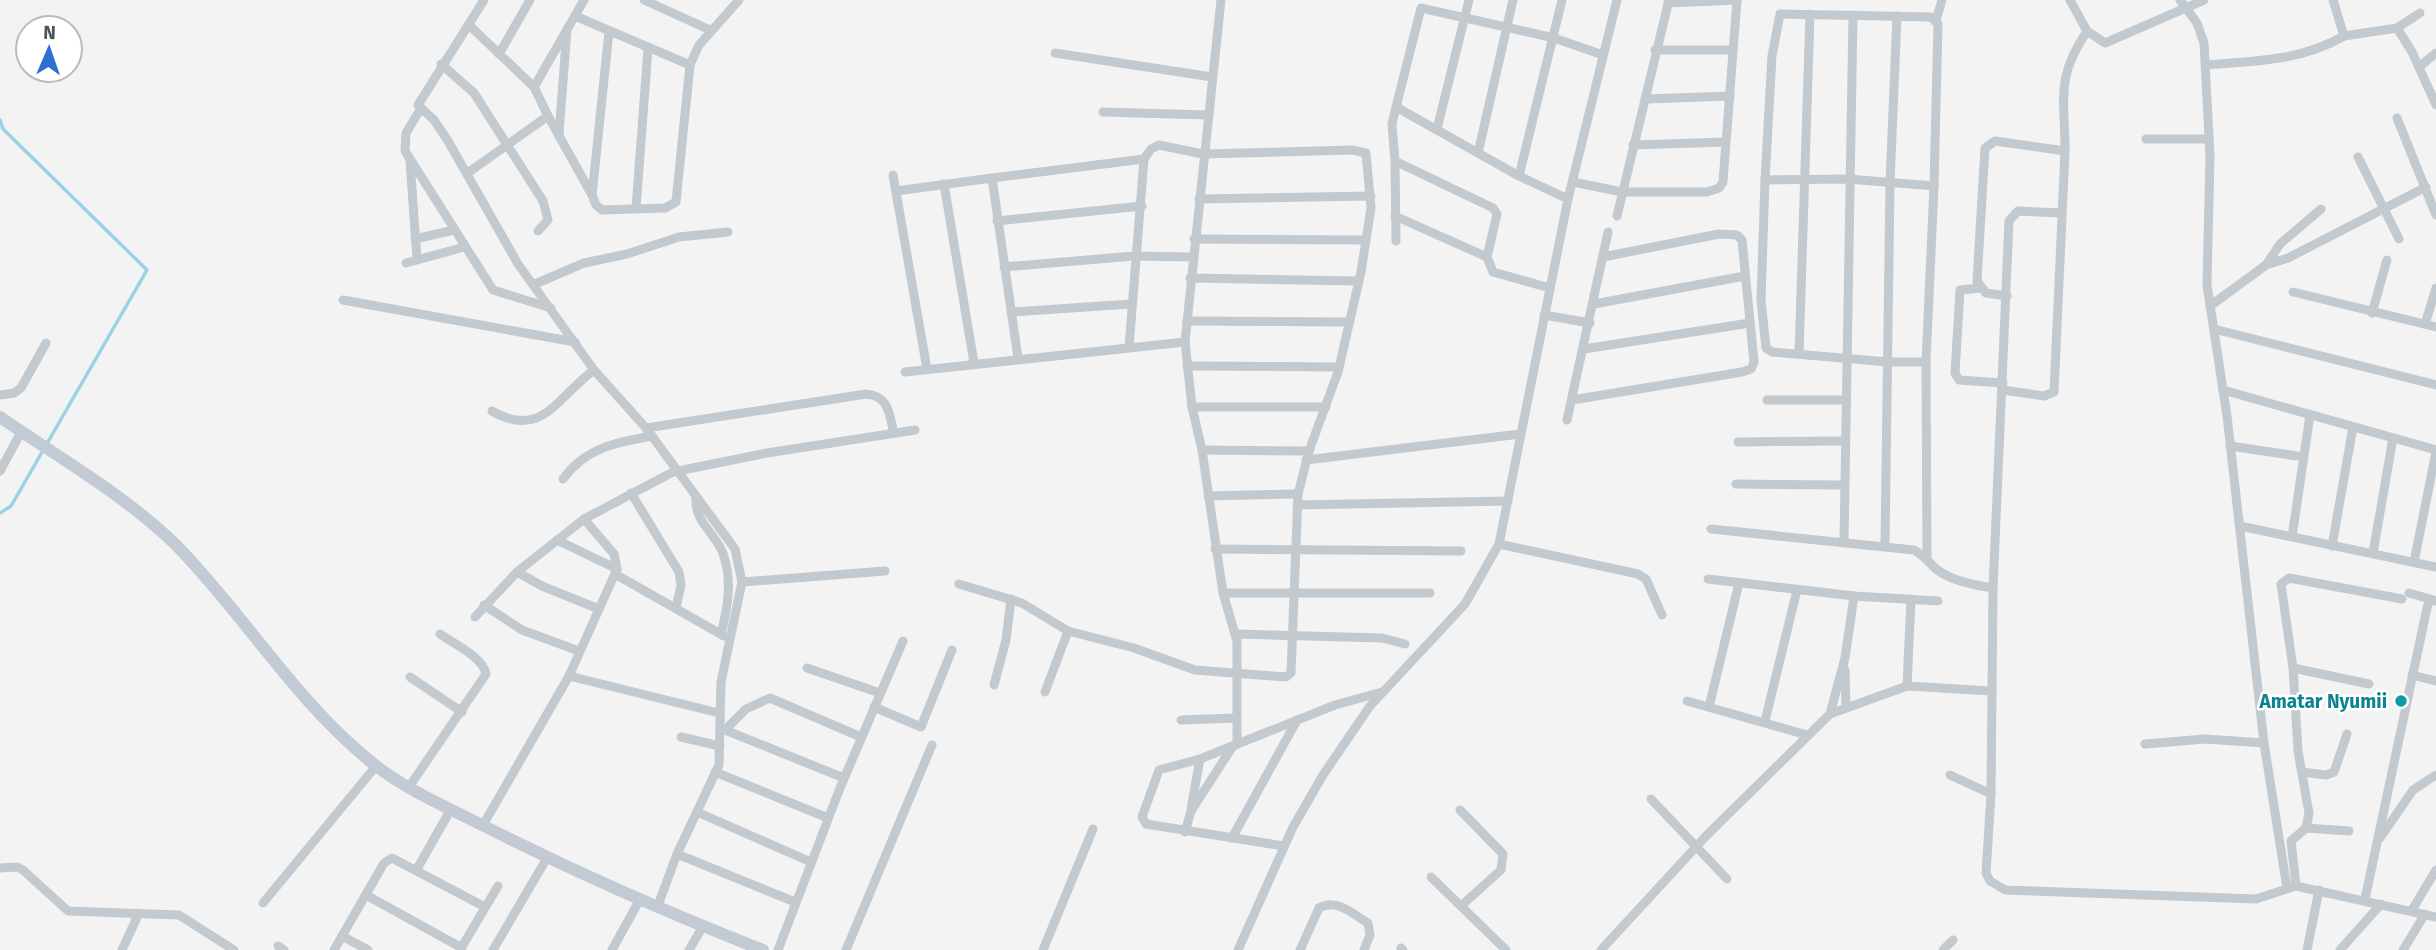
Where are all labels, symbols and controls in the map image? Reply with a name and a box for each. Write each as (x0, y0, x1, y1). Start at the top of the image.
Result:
north arrow (14, 14, 84, 84)
text: N (43, 21, 56, 44)
place label: Amatar Nyumii (2259, 690, 2387, 713)
marker: Amatar Nyumii (2393, 693, 2409, 709)

